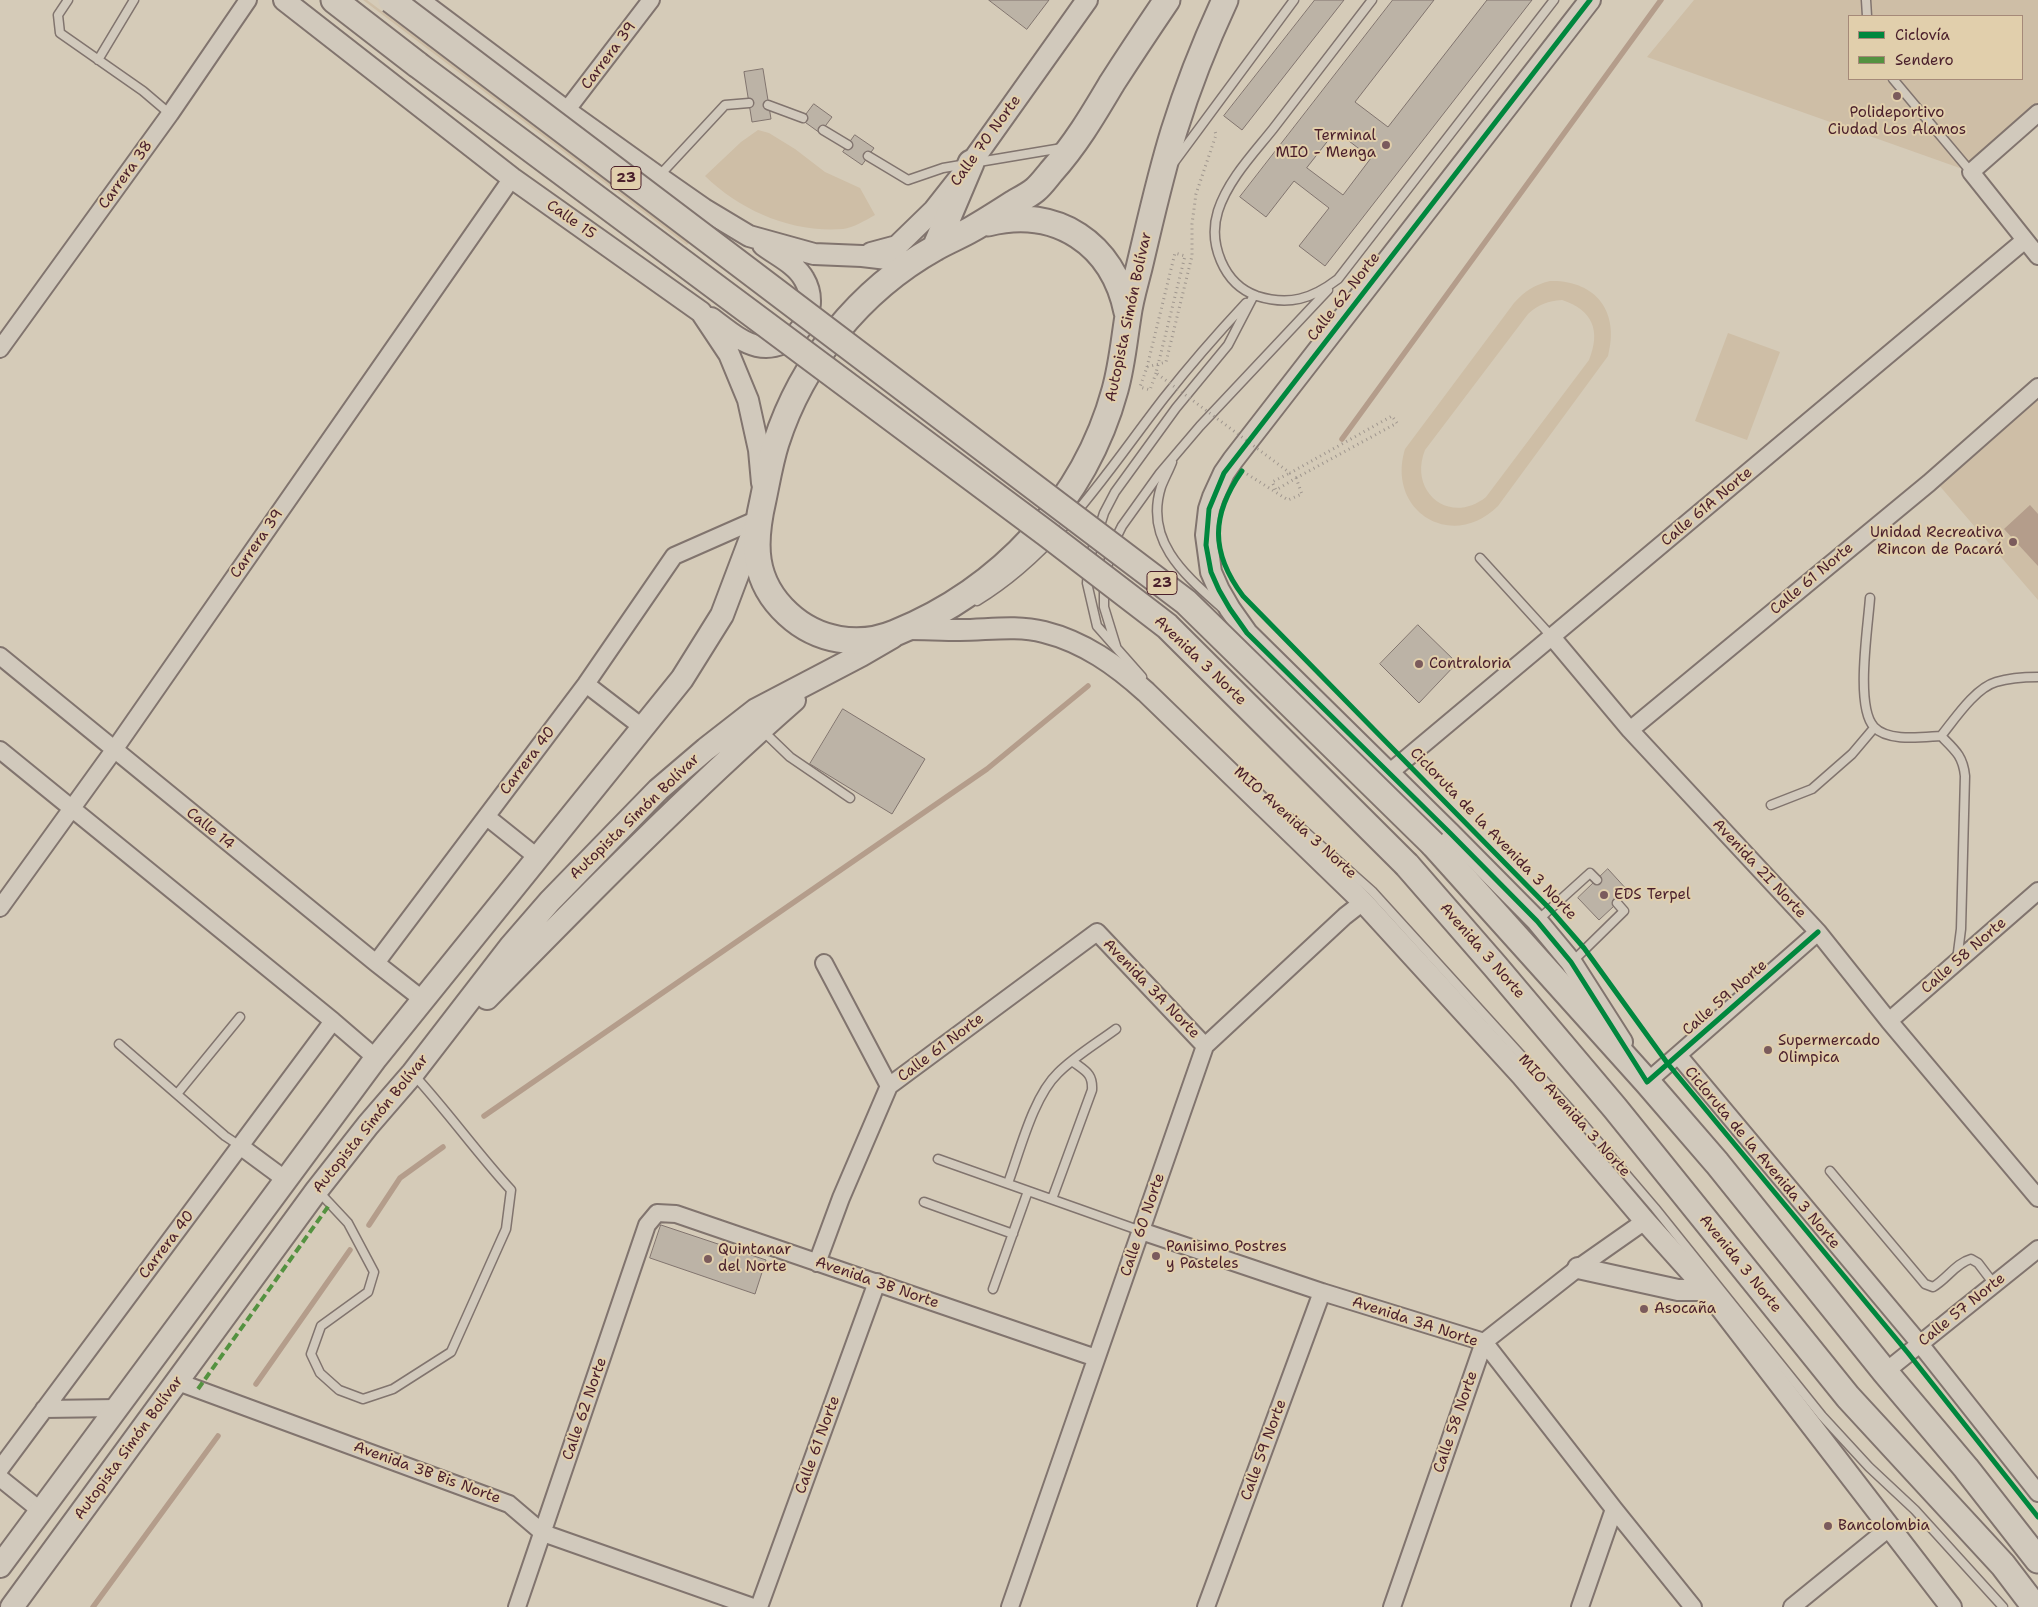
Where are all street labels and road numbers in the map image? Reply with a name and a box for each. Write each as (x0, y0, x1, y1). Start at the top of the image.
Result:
street label: Carrera 39 (578, 19, 640, 93)
street label: Calle 70 Norte (947, 92, 1025, 190)
street label: Carrera 38 (95, 137, 157, 213)
road number: 23 (611, 167, 641, 190)
street label: Calle 15 (543, 197, 599, 243)
street label: Autopista Simón Bolívar (1102, 230, 1156, 404)
street label: Calle 62 Norte (1304, 249, 1384, 345)
street label: Calle 61A Norte (1658, 464, 1756, 550)
street label: Carrera 39 (227, 506, 287, 582)
street label: Calle 61 Norte (1767, 539, 1857, 619)
road number: 23 (1147, 572, 1177, 594)
street label: Avenida 3 Norte (1150, 613, 1250, 709)
street label: Carrera 40 (497, 723, 559, 799)
street label: Cicloruta de la Avenida 3 Norte (1406, 744, 1580, 924)
street label: Autopista Simón Bolívar (566, 750, 704, 884)
street label: MIO Avenida 3 Norte (1230, 763, 1360, 883)
street label: Calle 14 (182, 804, 238, 854)
street label: Avenida 2I Norte (1708, 816, 1810, 922)
street label: Avenida 3 Norte (1436, 899, 1528, 1003)
street label: Calle 58 Norte (1918, 914, 2010, 998)
street label: Avenida 3A Norte (1099, 935, 1203, 1043)
street label: Calle 59 Norte (1679, 956, 1771, 1040)
street label: Calle 61 Norte (894, 1010, 988, 1086)
street label: Autopista Simón Bolívar (309, 1051, 433, 1197)
street label: MIO Avenida 3 Norte (1514, 1051, 1634, 1181)
street label: Cicloruta de la Avenida 3 Norte (1680, 1063, 1844, 1253)
street label: Calle 60 Norte (1117, 1171, 1169, 1279)
street label: Carrera 40 (136, 1207, 198, 1283)
street label: Avenida 3 Norte (1695, 1211, 1785, 1317)
street label: Avenida 3B Norte (813, 1253, 941, 1313)
street label: Calle 57 Norte (1915, 1270, 2009, 1350)
street label: Avenida 3A Norte (1350, 1293, 1480, 1351)
street label: Calle 62 Norte (559, 1355, 611, 1463)
street label: Calle 58 Norte (1430, 1369, 1482, 1475)
street label: Autopista Simón Bolívar (71, 1373, 187, 1523)
street label: Calle 61 Norte (792, 1394, 844, 1496)
street label: Calle 59 Norte (1237, 1397, 1291, 1503)
street label: Avenida 3B Bis Norte (351, 1438, 503, 1508)

